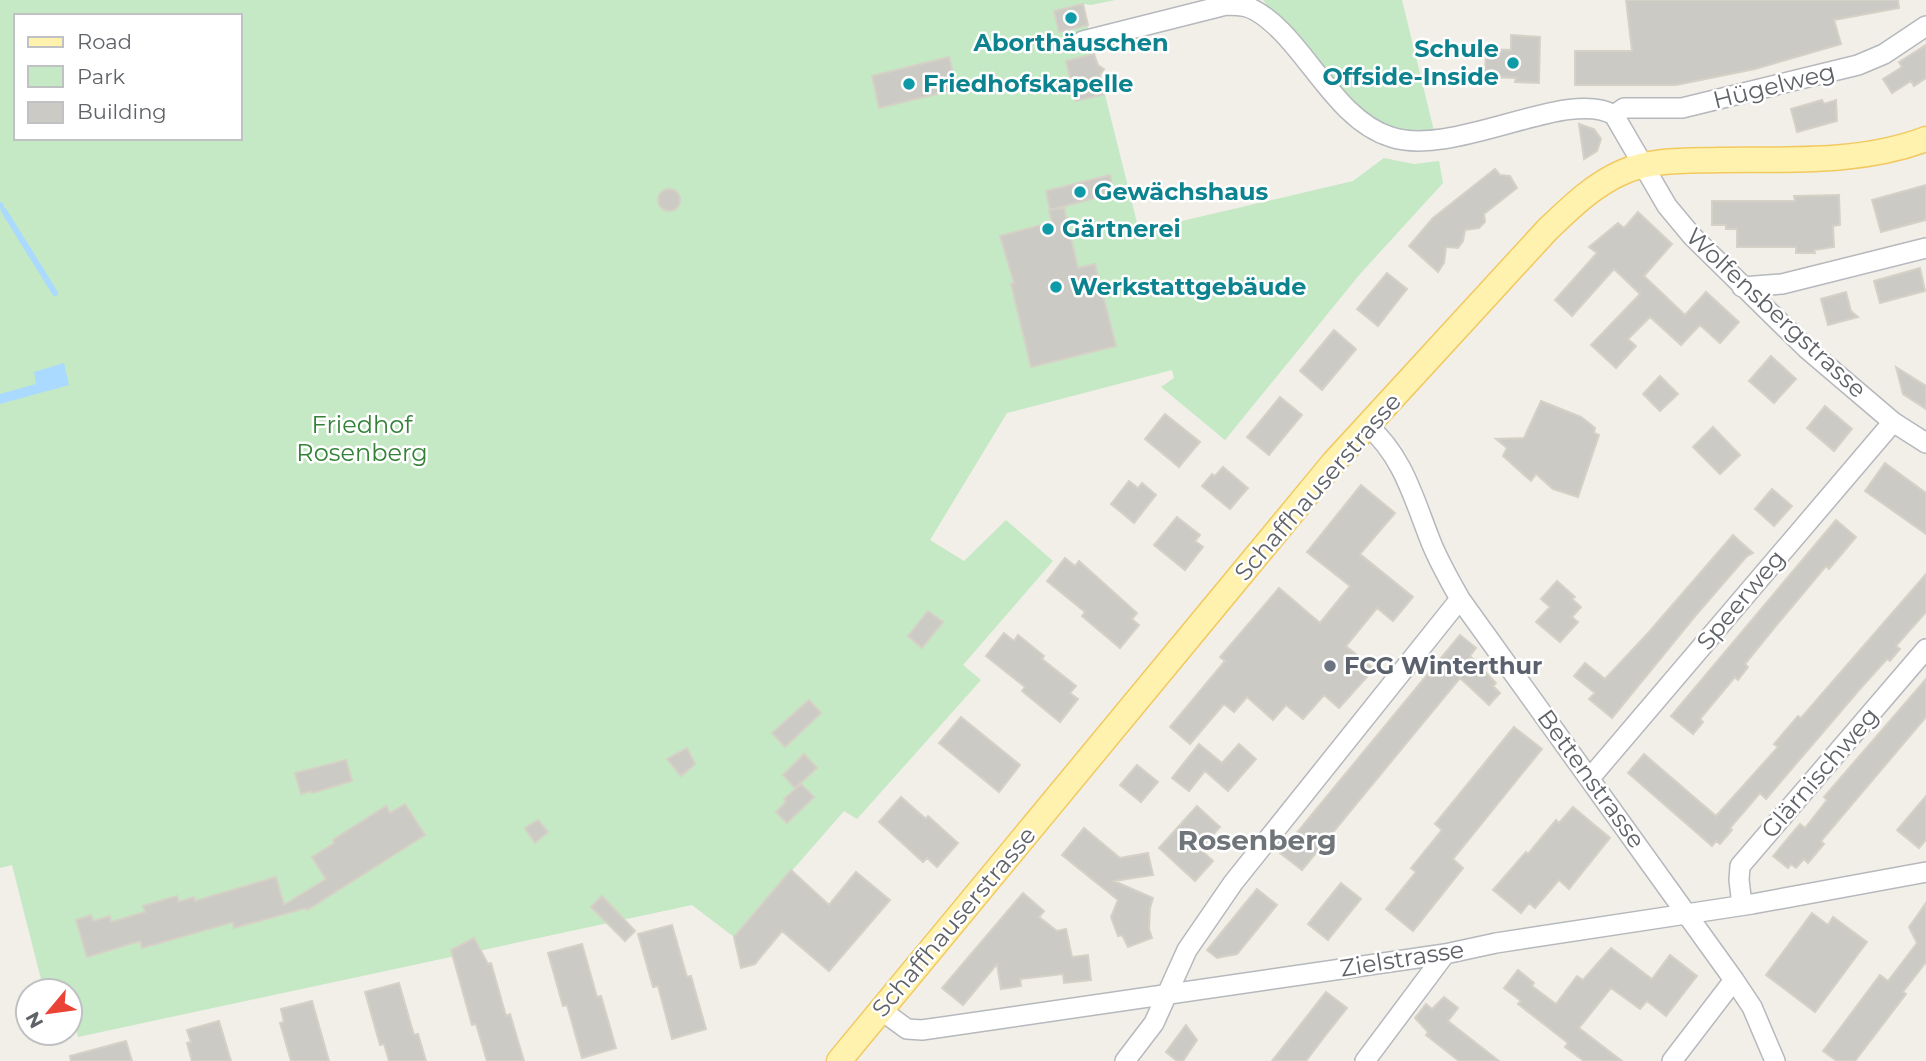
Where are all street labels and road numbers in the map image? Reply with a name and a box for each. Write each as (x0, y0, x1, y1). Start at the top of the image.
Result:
street label: Hügelweg (1710, 56, 1838, 115)
street label: Wolfensbergstrasse (1680, 222, 1873, 404)
street label: Schaffhauserstrasse (1228, 387, 1407, 586)
street label: Speerweg (1690, 544, 1791, 656)
street label: Glärnischweg (1755, 701, 1884, 844)
street label: Bettenstrasse (1531, 704, 1651, 854)
street label: Schaffhauserstrasse (866, 821, 1042, 1023)
street label: Zielstrasse (1338, 934, 1466, 983)

